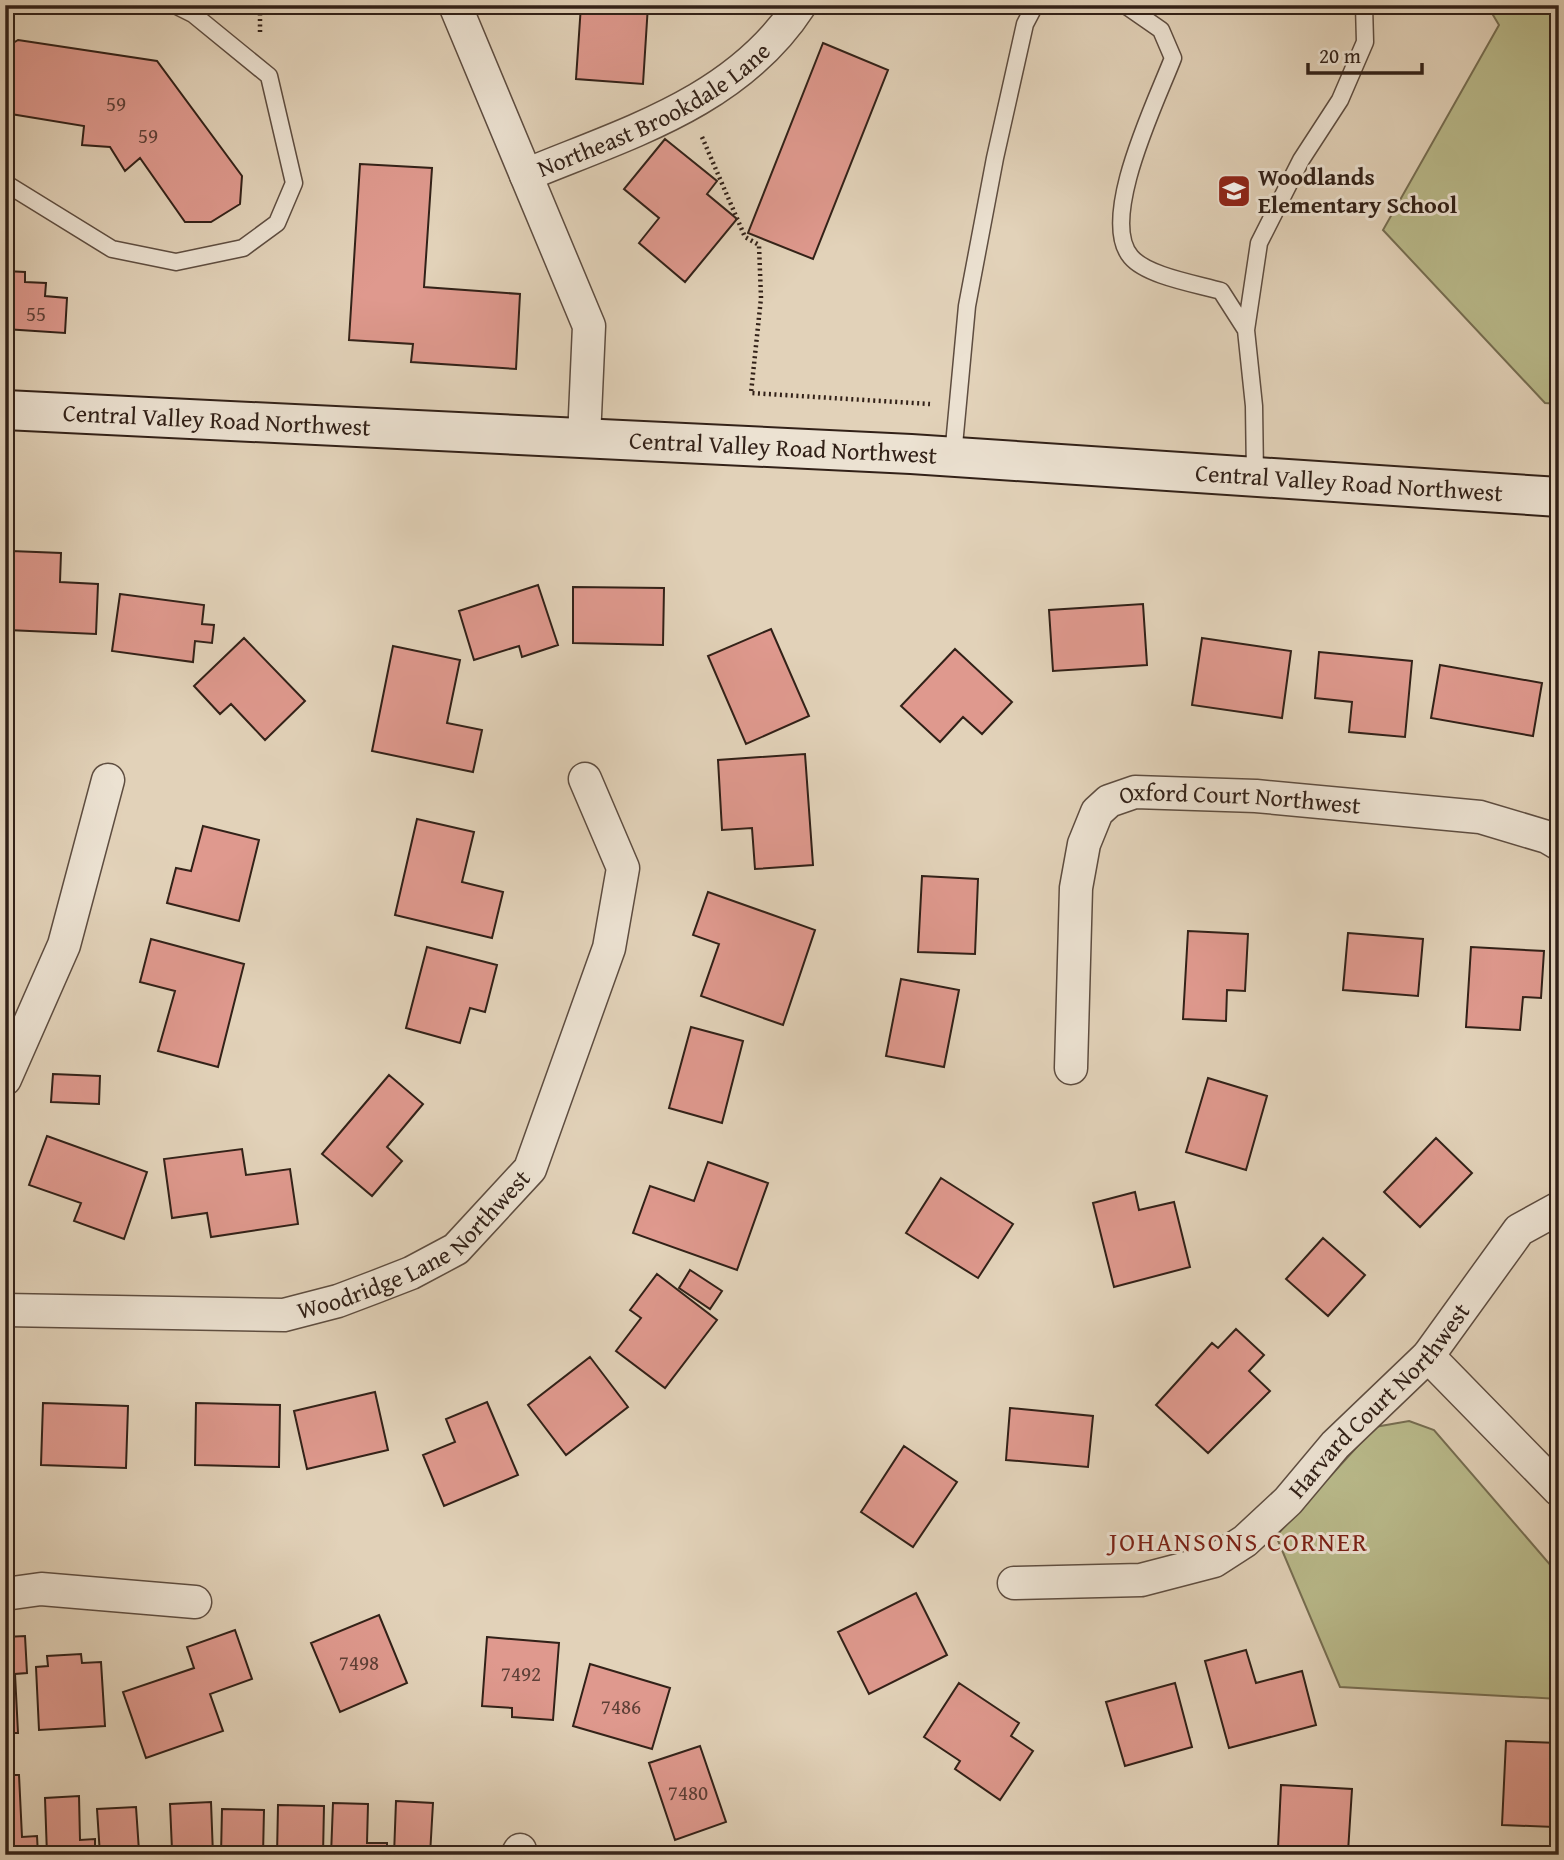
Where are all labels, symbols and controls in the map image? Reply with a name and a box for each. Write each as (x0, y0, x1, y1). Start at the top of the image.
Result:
scale bar (1308, 32, 1422, 76)
street label: Northeast Brookdale Lane (532, 34, 778, 186)
text: 20 m (1319, 40, 1361, 71)
house number: 59 (106, 88, 126, 119)
house number: 59 (138, 120, 158, 151)
place label: Woodlands Elementary School (1258, 159, 1458, 222)
school or university icon: Woodlands Elementary School (1215, 172, 1253, 210)
house number: 55 (26, 298, 46, 329)
street label: Central Valley Road Northwest (62, 395, 372, 445)
street label: Central Valley Road Northwest (628, 422, 939, 473)
street label: Central Valley Road Northwest (1194, 455, 1504, 510)
street label: Oxford Court Northwest (1114, 774, 1363, 823)
street label: Woodridge Lane Northwest (293, 1161, 539, 1328)
street label: Harvard Court Northwest (1280, 1295, 1478, 1506)
district label: JOHANSONS CORNER (1106, 1522, 1369, 1561)
house number: 7498 (339, 1647, 379, 1678)
house number: 7492 (501, 1658, 541, 1689)
house number: 7486 (601, 1691, 641, 1722)
house number: 7480 (668, 1777, 708, 1808)

